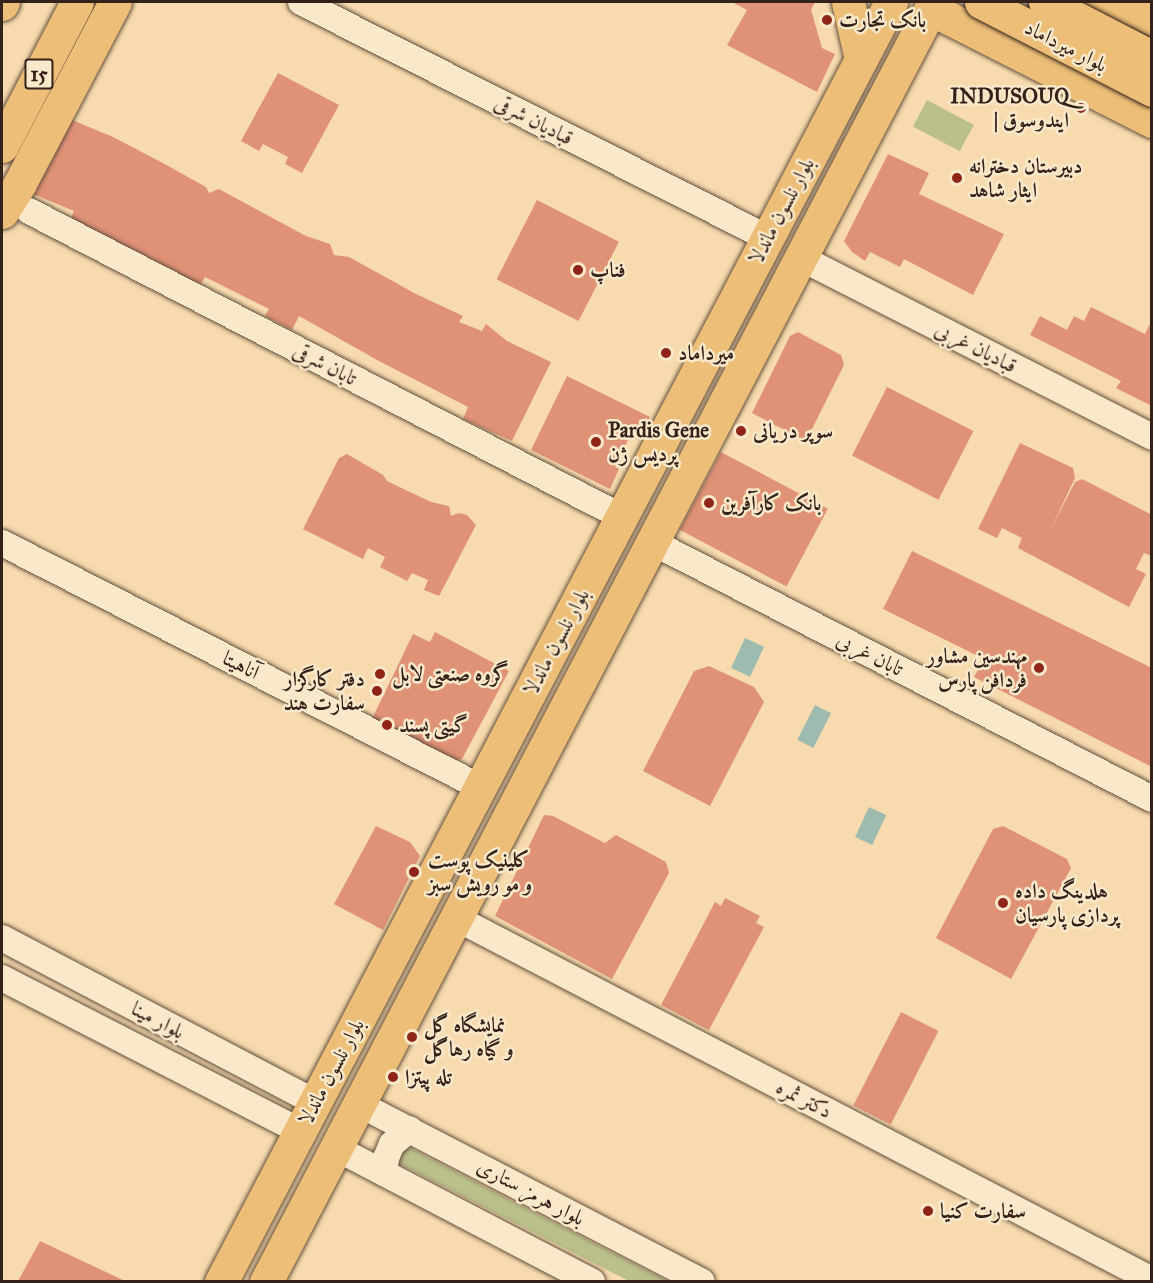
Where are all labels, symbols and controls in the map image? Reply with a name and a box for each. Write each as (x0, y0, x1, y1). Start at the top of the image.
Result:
place label: بانک تجارت (839, 7, 926, 33)
marker: بانک تجارت (820, 13, 834, 27)
street label: بلوار میرداماد (1020, 14, 1112, 78)
road number: 15 (24, 57, 54, 91)
place label: INDUSOUQ | ایندوسوق (950, 83, 1069, 133)
street label: قبادیان شرقی (491, 90, 577, 150)
marker: INDUSOUQ | ایندوسوق (1074, 101, 1088, 115)
street label: بلوار نلسون ماندلا (742, 153, 820, 269)
place label: دبیرستان دخترانه ایثار شاهد (969, 153, 1083, 203)
marker: دبیرستان دخترانه ایثار شاهد (950, 171, 964, 185)
place label: فناپ (590, 257, 626, 283)
marker: فناپ (571, 263, 585, 277)
street label: قبادیان غربی (931, 316, 1021, 378)
street label: تابان شرقی (289, 337, 361, 391)
place label: میرداماد (678, 340, 734, 366)
marker: میرداماد (659, 346, 673, 360)
place label: Pardis Gene پردیس ژن (608, 417, 709, 467)
place label: سوپر دریانی (753, 418, 833, 444)
marker: سوپر دریانی (734, 424, 748, 438)
marker: Pardis Gene پردیس ژن (589, 435, 603, 449)
place label: بانک کارآفرین (721, 490, 821, 516)
marker: بانک کارآفرین (702, 496, 716, 510)
street label: بلوار نلسون ماندلا (517, 584, 595, 700)
street label: تابان غربی (832, 627, 908, 681)
place label: مهندسین مشاور فردافن پارس (927, 643, 1027, 693)
street label: آناهیتا (218, 645, 264, 685)
place label: گروه صنعتی لابل (392, 661, 509, 687)
marker: مهندسین مشاور فردافن پارس (1032, 661, 1046, 675)
place label: دفتر کارگزار سفارت هند (283, 666, 365, 716)
marker: گروه صنعتی لابل (373, 667, 387, 681)
marker: دفتر کارگزار سفارت هند (370, 684, 384, 698)
place label: گیتی پسند (399, 712, 468, 738)
marker: گیتی پسند (380, 718, 394, 732)
place label: کلینیک پوست و مو رویش سبز (428, 847, 532, 897)
marker: کلینیک پوست و مو رویش سبز (405, 863, 423, 881)
place label: هلدینگ داده پردازی پارسیان (1015, 878, 1119, 928)
marker: هلدینگ داده پردازی پارسیان (996, 896, 1010, 910)
street label: بلوار مینا (127, 996, 189, 1044)
place label: نمایشگاه گل و گیاه رهاگل (424, 1012, 514, 1062)
street label: بلوار نلسون ماندلا (292, 1014, 370, 1130)
marker: نمایشگاه گل و گیاه رهاگل (405, 1030, 419, 1044)
place label: تله پیتزا (405, 1064, 452, 1090)
marker: تله پیتزا (386, 1070, 400, 1084)
street label: دکتر ثمره (772, 1074, 836, 1124)
street label: بلوار هرمز ستاری (473, 1153, 589, 1231)
place label: سفارت کنیا (940, 1198, 1026, 1224)
marker: سفارت کنیا (921, 1204, 935, 1218)

